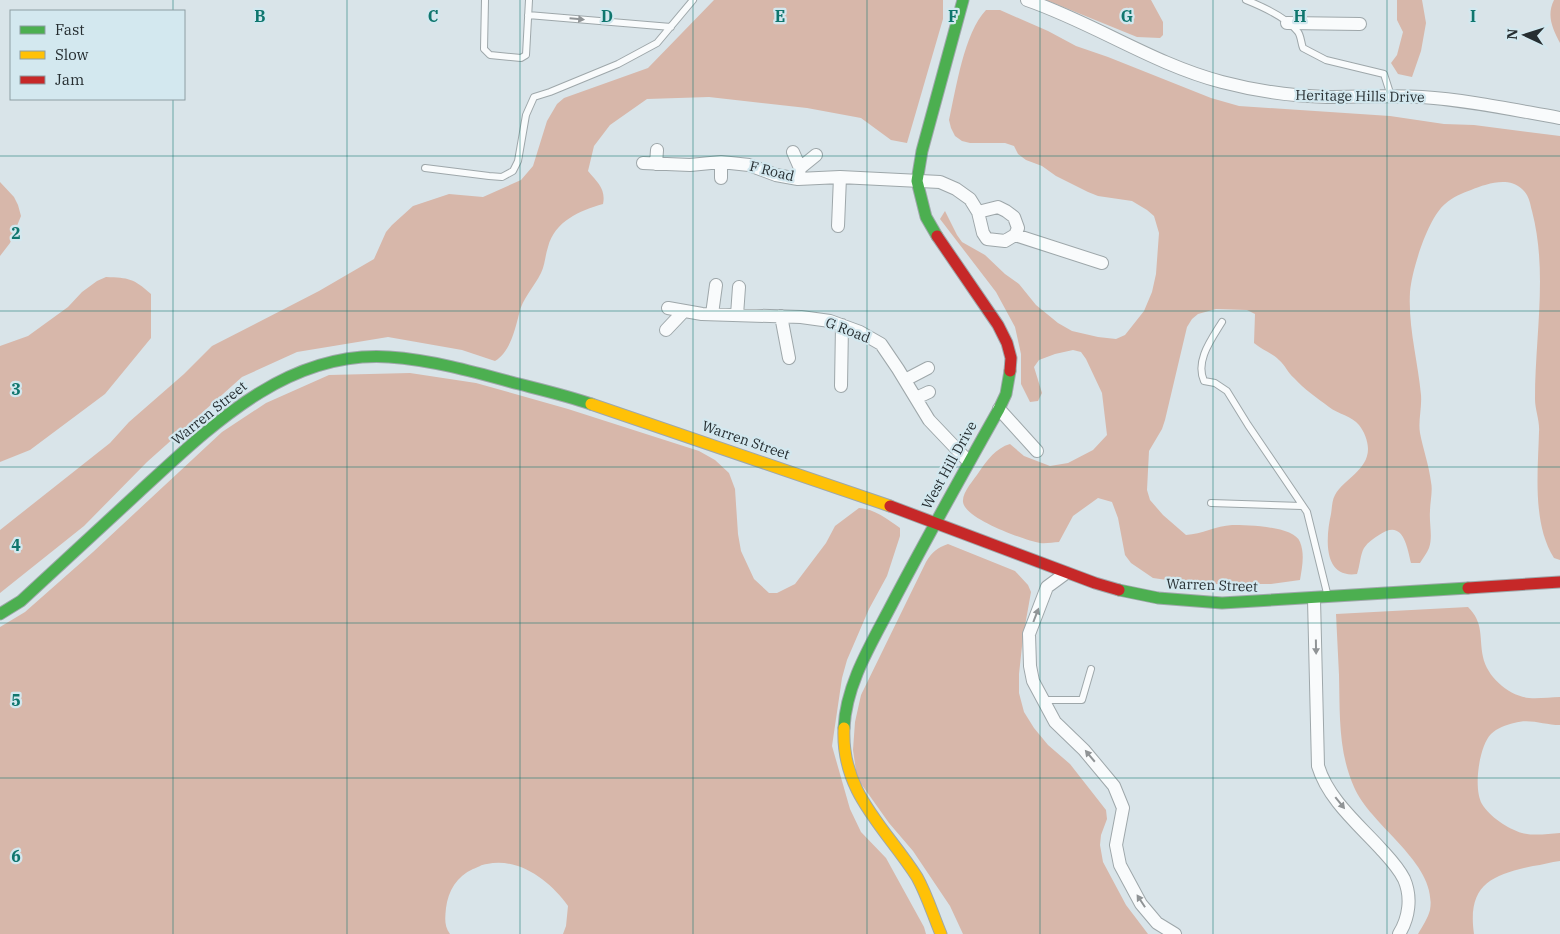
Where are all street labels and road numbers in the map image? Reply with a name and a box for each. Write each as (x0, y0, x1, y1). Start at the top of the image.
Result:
street label: Heritage Hills Drive (1295, 86, 1425, 106)
street label: F Road (748, 157, 797, 185)
street label: G Road (823, 313, 873, 347)
street label: Warren Street (168, 377, 250, 449)
street label: Warren Street (700, 417, 792, 463)
street label: West Hill Drive (917, 418, 981, 512)
street label: Warren Street (1166, 574, 1258, 596)

